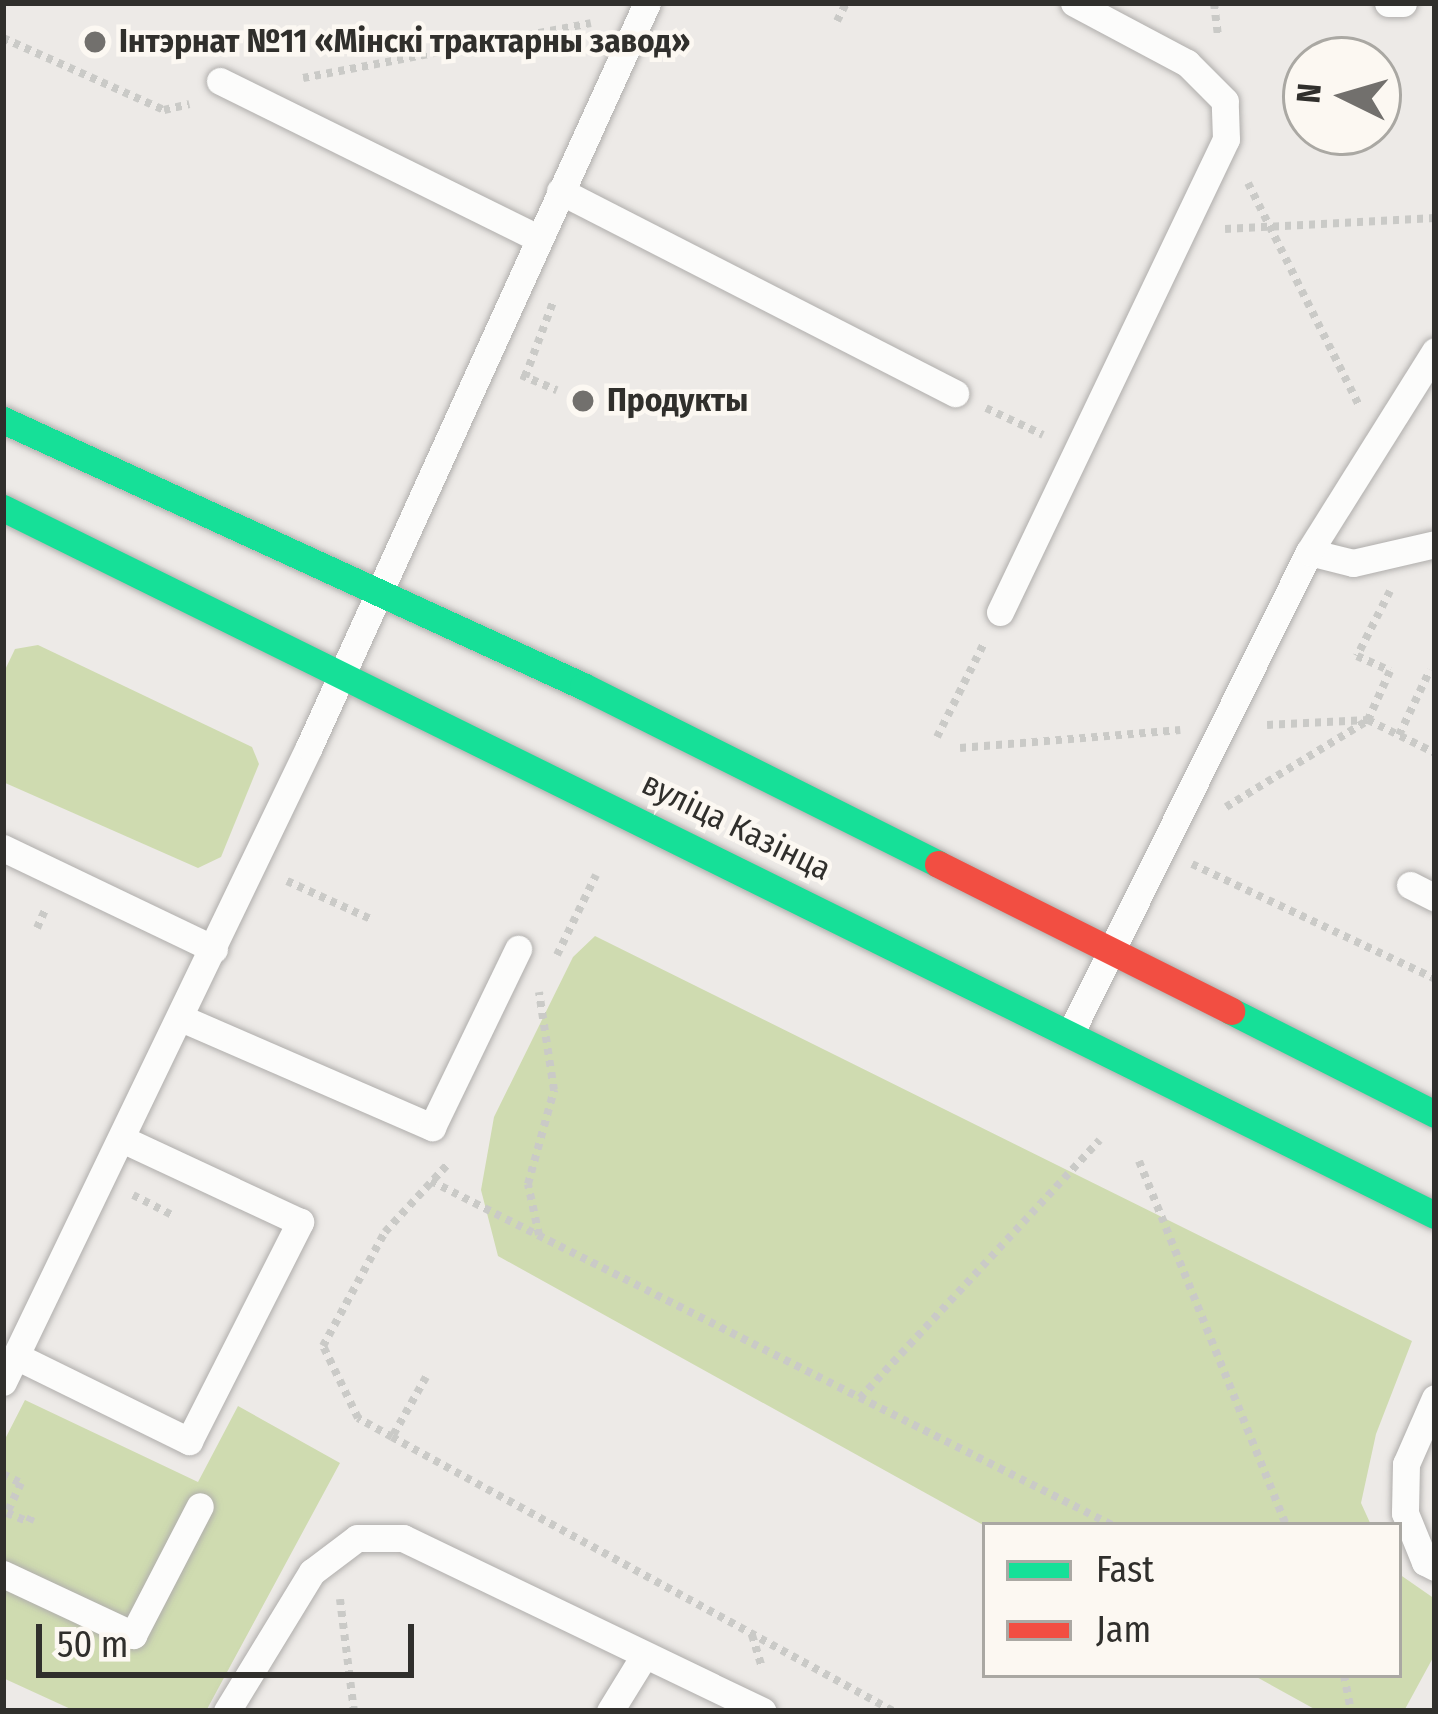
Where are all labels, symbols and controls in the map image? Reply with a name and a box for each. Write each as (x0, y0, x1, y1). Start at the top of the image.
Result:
place label: Інтэрнат №11 «Мінскі трактарны завод» (119, 22, 690, 62)
marker: Інтэрнат №11 «Мінскі трактарны завод» (82, 29, 108, 55)
north arrow (1282, 36, 1402, 156)
text: N (1288, 82, 1330, 105)
place label: Продукты (607, 381, 748, 421)
marker: Продукты (570, 388, 596, 414)
street label: вуліца Казінца (635, 764, 837, 890)
legend (982, 1522, 1402, 1678)
text: Fast (1096, 1548, 1154, 1592)
scale bar (42, 1600, 420, 1674)
text: Jam (1096, 1608, 1151, 1652)
text: 50 m (57, 1623, 128, 1667)

